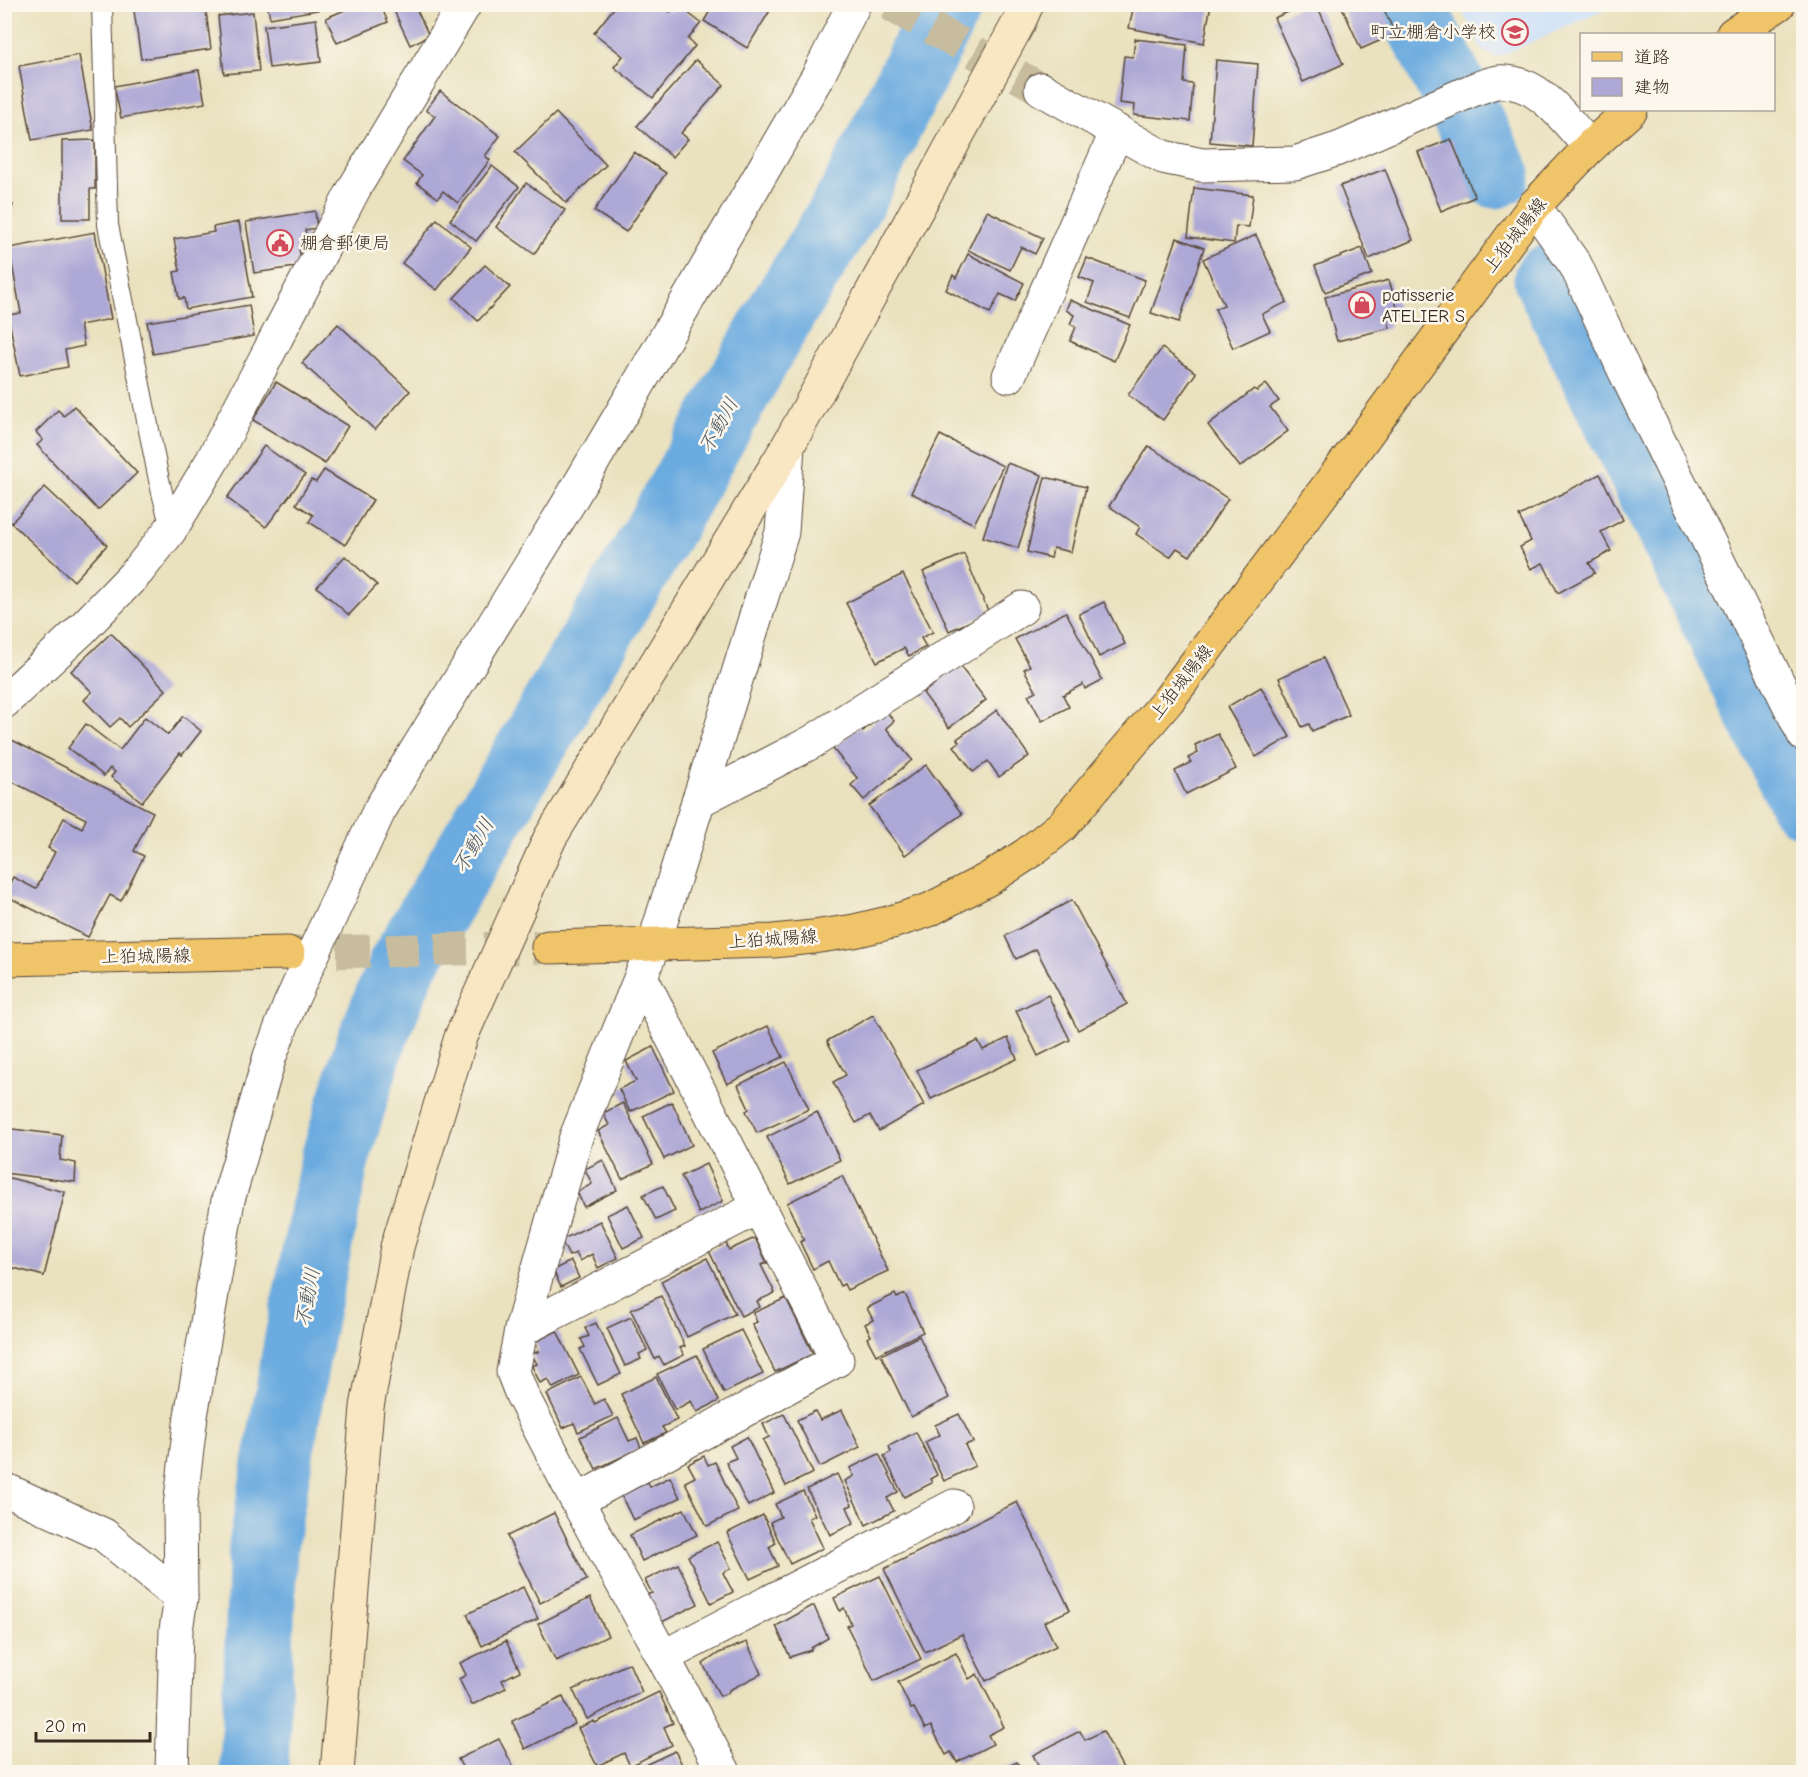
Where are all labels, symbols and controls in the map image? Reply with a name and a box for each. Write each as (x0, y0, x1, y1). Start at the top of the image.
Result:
school or university icon: 町立棚倉小学校 (1500, 17, 1530, 47)
place label: 町立棚倉小学校 (1370, 22, 1496, 43)
legend (1580, 33, 1775, 111)
text: 道路 (1634, 47, 1670, 68)
text: 建物 (1634, 77, 1670, 98)
street label: 上狛城陽線 (1479, 193, 1551, 277)
public building icon: 棚倉郵便局 (265, 228, 295, 258)
place label: 棚倉郵便局 (300, 233, 390, 254)
place label: patisserie ATELIER S (1382, 285, 1465, 327)
shop icon: patisserie ATELIER S (1347, 290, 1377, 320)
water label: 不動川 (694, 393, 743, 457)
street label: 上狛城陽線 (1145, 640, 1217, 724)
water label: 不動川 (448, 814, 499, 877)
street label: 上狛城陽線 (727, 926, 819, 953)
street label: 上狛城陽線 (101, 945, 191, 968)
water label: 不動川 (290, 1265, 325, 1329)
scale bar (36, 1705, 150, 1743)
text: 20 m (45, 1716, 86, 1737)

